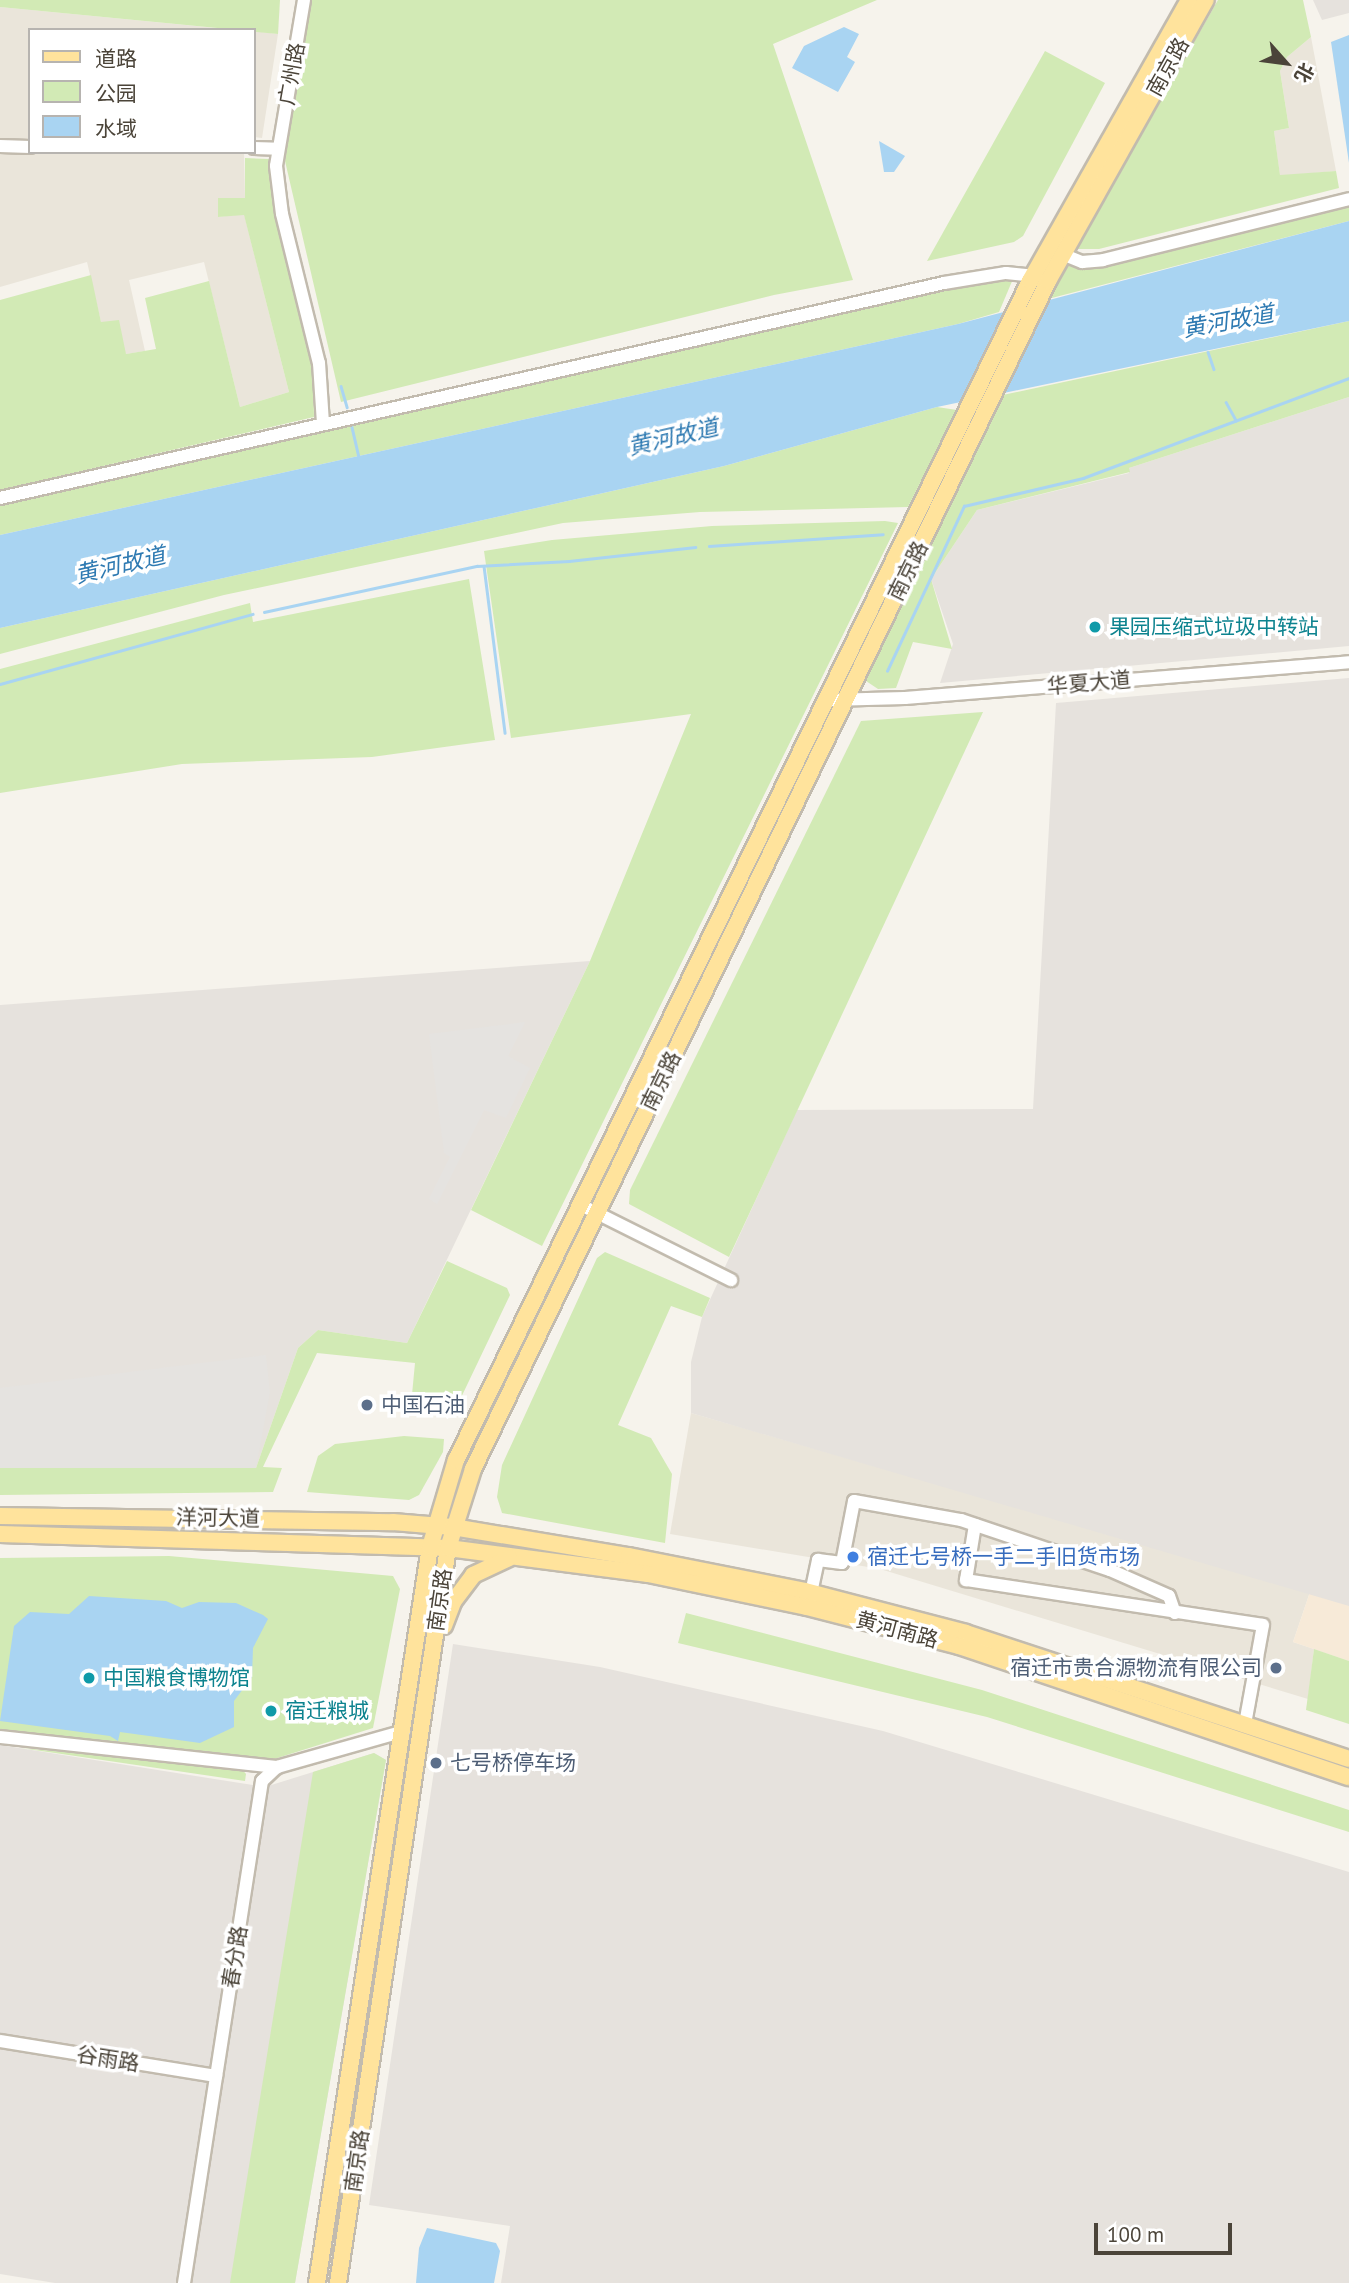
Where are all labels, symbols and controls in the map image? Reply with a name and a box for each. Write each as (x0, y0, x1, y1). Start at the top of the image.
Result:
legend (28, 28, 256, 154)
north arrow (1251, 28, 1321, 98)
street label: 南京路 (1142, 33, 1194, 101)
street label: 广州路 (274, 41, 310, 107)
text: 道路 (95, 45, 137, 72)
text: 北 (1289, 59, 1320, 87)
text: 公园 (95, 80, 137, 107)
text: 水域 (95, 115, 137, 142)
water label: 黄河故道 (1180, 299, 1276, 343)
water label: 黄河故道 (625, 413, 721, 461)
street label: 南京路 (883, 537, 933, 605)
water label: 黄河故道 (72, 541, 168, 589)
place label: 果园压缩式垃圾中转站 (1109, 614, 1319, 640)
marker: 果园压缩式垃圾中转站 (1087, 619, 1103, 635)
street label: 华夏大道 (1046, 667, 1132, 699)
street label: 南京路 (636, 1047, 686, 1115)
place label: 中国石油 (381, 1392, 465, 1418)
marker: 中国石油 (359, 1397, 375, 1413)
street label: 洋河大道 (176, 1505, 260, 1531)
place label: 宿迁七号桥一手二手旧货市场 (867, 1544, 1140, 1570)
marker: 宿迁七号桥一手二手旧货市场 (845, 1549, 861, 1565)
street label: 南京路 (423, 1567, 457, 1633)
street label: 黄河南路 (853, 1607, 941, 1653)
place label: 宿迁市贵合源物流有限公司 (1010, 1655, 1262, 1681)
marker: 宿迁市贵合源物流有限公司 (1268, 1660, 1284, 1676)
place label: 中国粮食博物馆 (103, 1665, 250, 1691)
marker: 中国粮食博物馆 (81, 1670, 97, 1686)
place label: 宿迁粮城 (285, 1698, 369, 1724)
marker: 宿迁粮城 (263, 1703, 279, 1719)
place label: 七号桥停车场 (450, 1750, 576, 1776)
marker: 七号桥停车场 (428, 1755, 444, 1771)
street label: 春分路 (218, 1924, 252, 1990)
street label: 谷雨路 (75, 2042, 141, 2076)
street label: 南京路 (340, 2128, 374, 2194)
scale bar (1097, 2210, 1235, 2254)
text: 100 m (1107, 2221, 1164, 2248)

